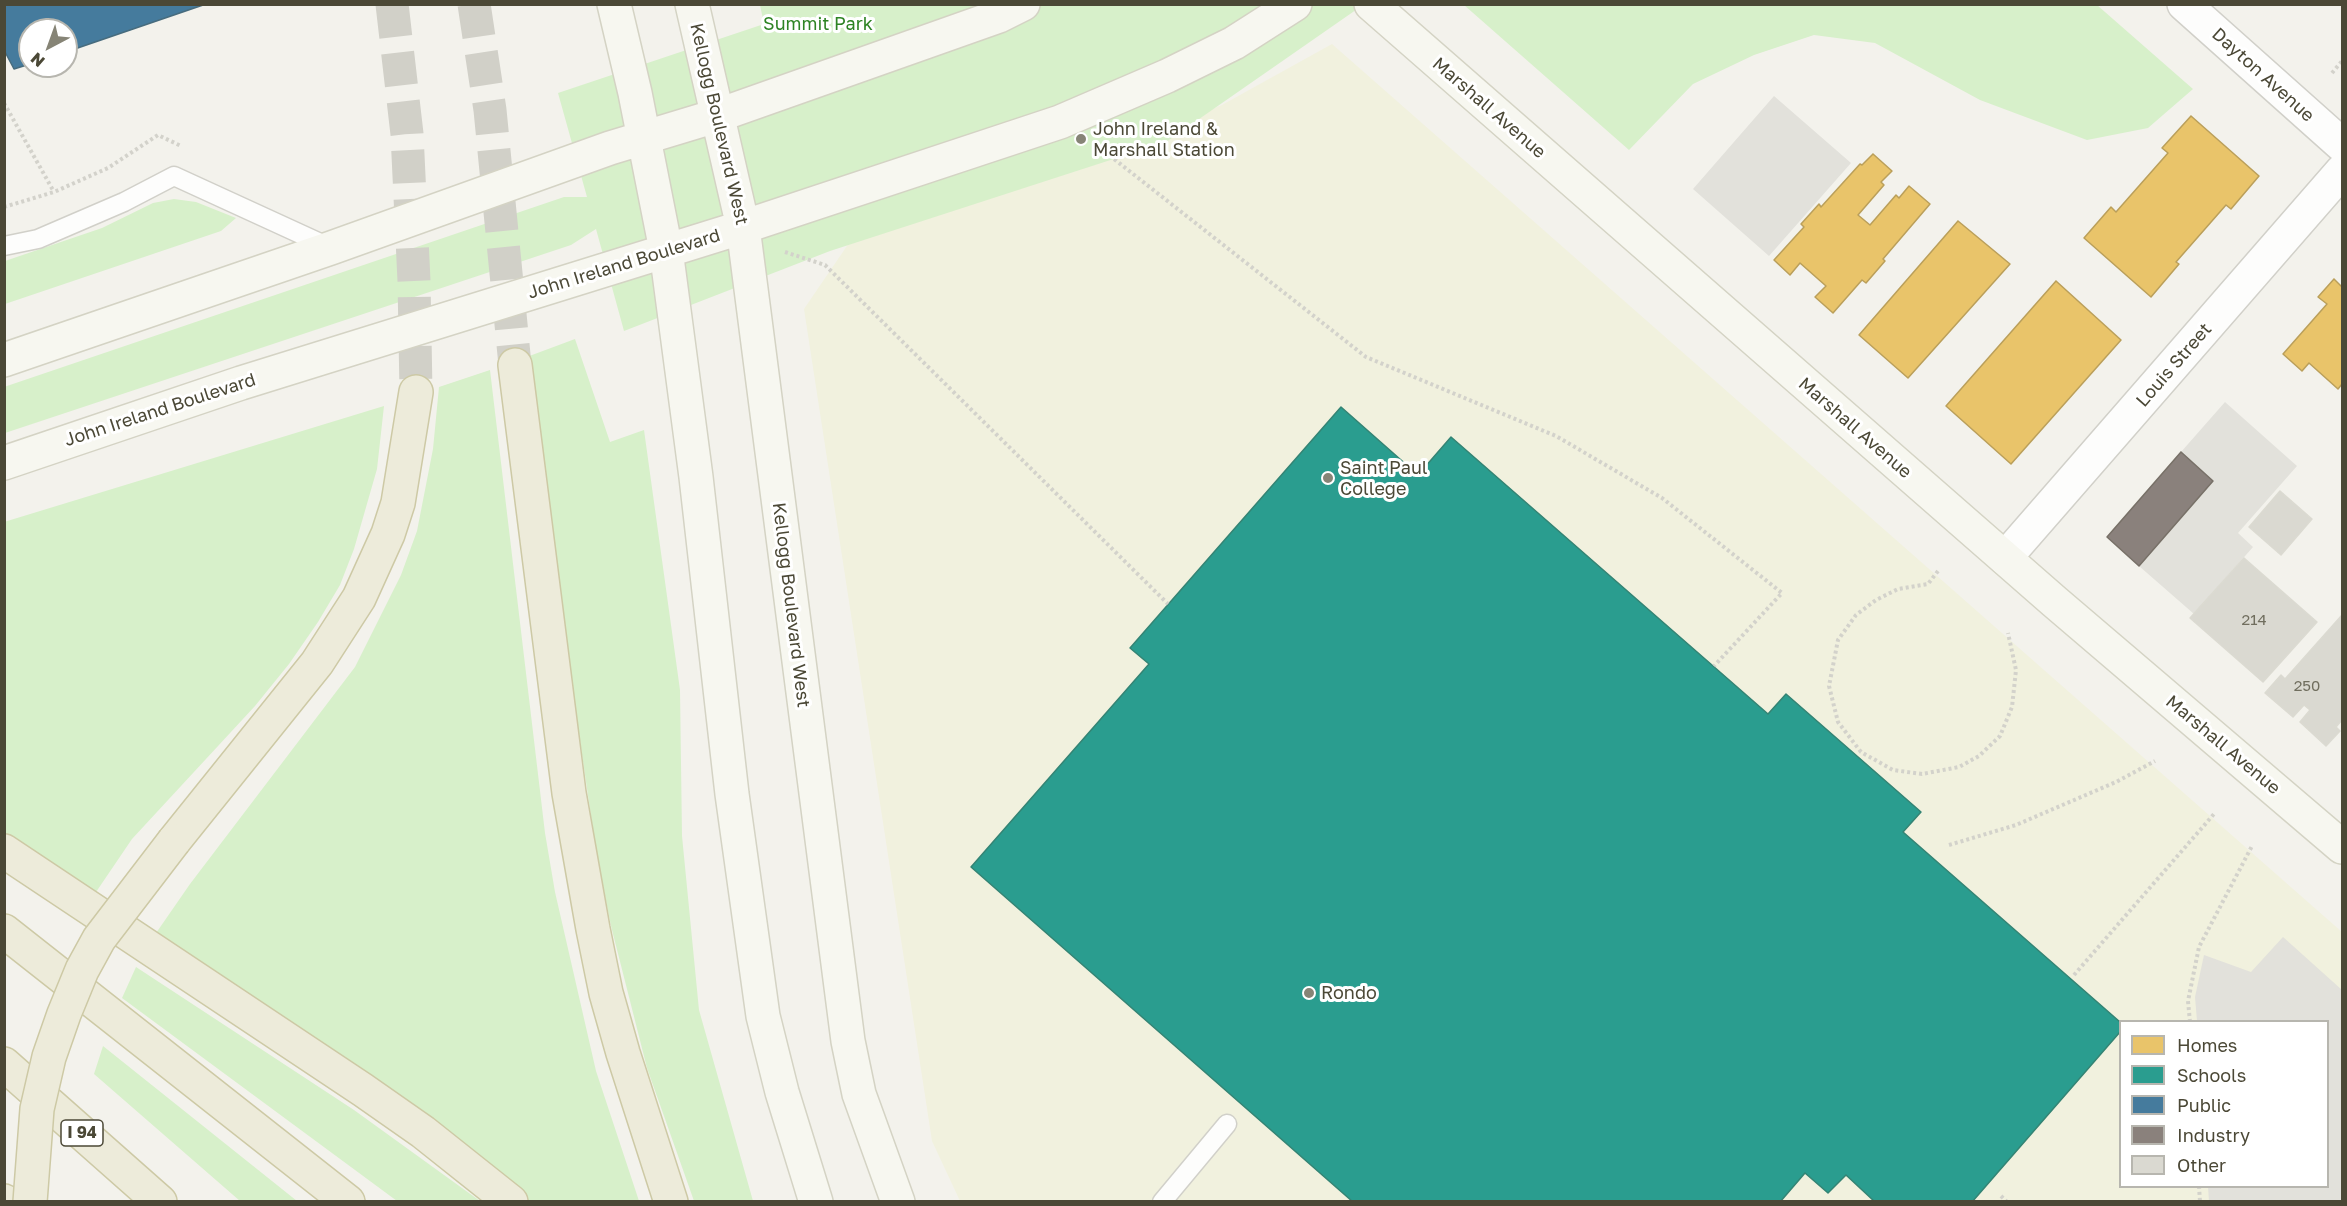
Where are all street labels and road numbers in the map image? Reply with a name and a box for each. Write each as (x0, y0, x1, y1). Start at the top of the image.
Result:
street label: Kellogg Boulevard West (685, 21, 753, 227)
street label: Dayton Avenue (2207, 23, 2319, 127)
street label: Marshall Avenue (1428, 53, 1550, 163)
street label: John Ireland Boulevard (525, 224, 723, 304)
street label: Louis Street (2132, 319, 2216, 411)
street label: John Ireland Boulevard (62, 369, 258, 451)
street label: Marshall Avenue (1794, 373, 1916, 483)
street label: Kellogg Boulevard West (768, 501, 814, 709)
street label: Marshall Avenue (2161, 691, 2285, 799)
road number: I 94 (61, 1120, 103, 1146)

